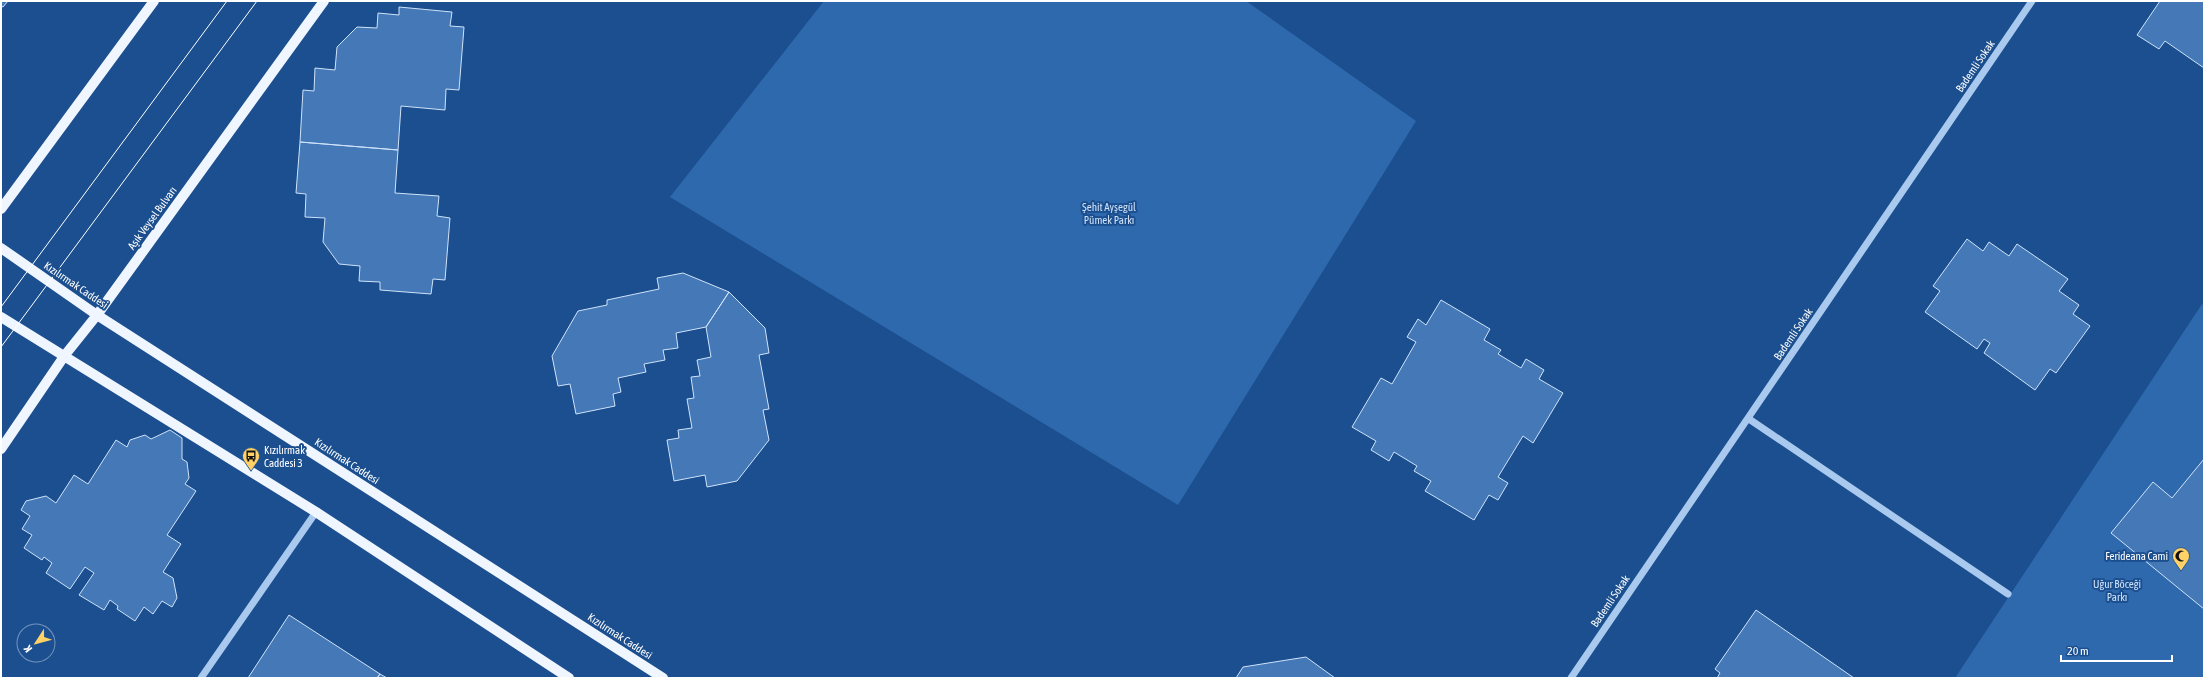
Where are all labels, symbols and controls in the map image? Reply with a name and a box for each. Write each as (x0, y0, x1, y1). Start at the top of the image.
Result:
street label: Bademli Sokak (1953, 38, 1997, 94)
street label: Aşık Veysel Bulvarı (125, 184, 179, 252)
park label: Şehit Ayşegül Pümek Parkı (1082, 201, 1136, 226)
street label: Kızılırmak Caddesi (42, 259, 110, 311)
street label: Bademli Sokak (1771, 306, 1815, 362)
street label: Kızılırmak Caddesi (313, 436, 381, 486)
place label: Kızılırmak Caddesi 3 (264, 444, 305, 469)
bus stop icon: Kızılırmak Caddesi 3 (241, 446, 261, 471)
mosque icon: Ferideana Cami (2171, 546, 2191, 571)
place label: Ferideana Cami (2105, 550, 2168, 562)
street label: Bademli Sokak (1588, 573, 1632, 629)
park label: Uğur Böceği Parkı (2093, 578, 2141, 603)
street label: Kızılırmak Caddesi (586, 611, 654, 661)
north arrow (16, 623, 56, 663)
scale bar (2061, 637, 2172, 663)
text: K (21, 643, 34, 655)
text: 20 m (2067, 644, 2089, 658)

